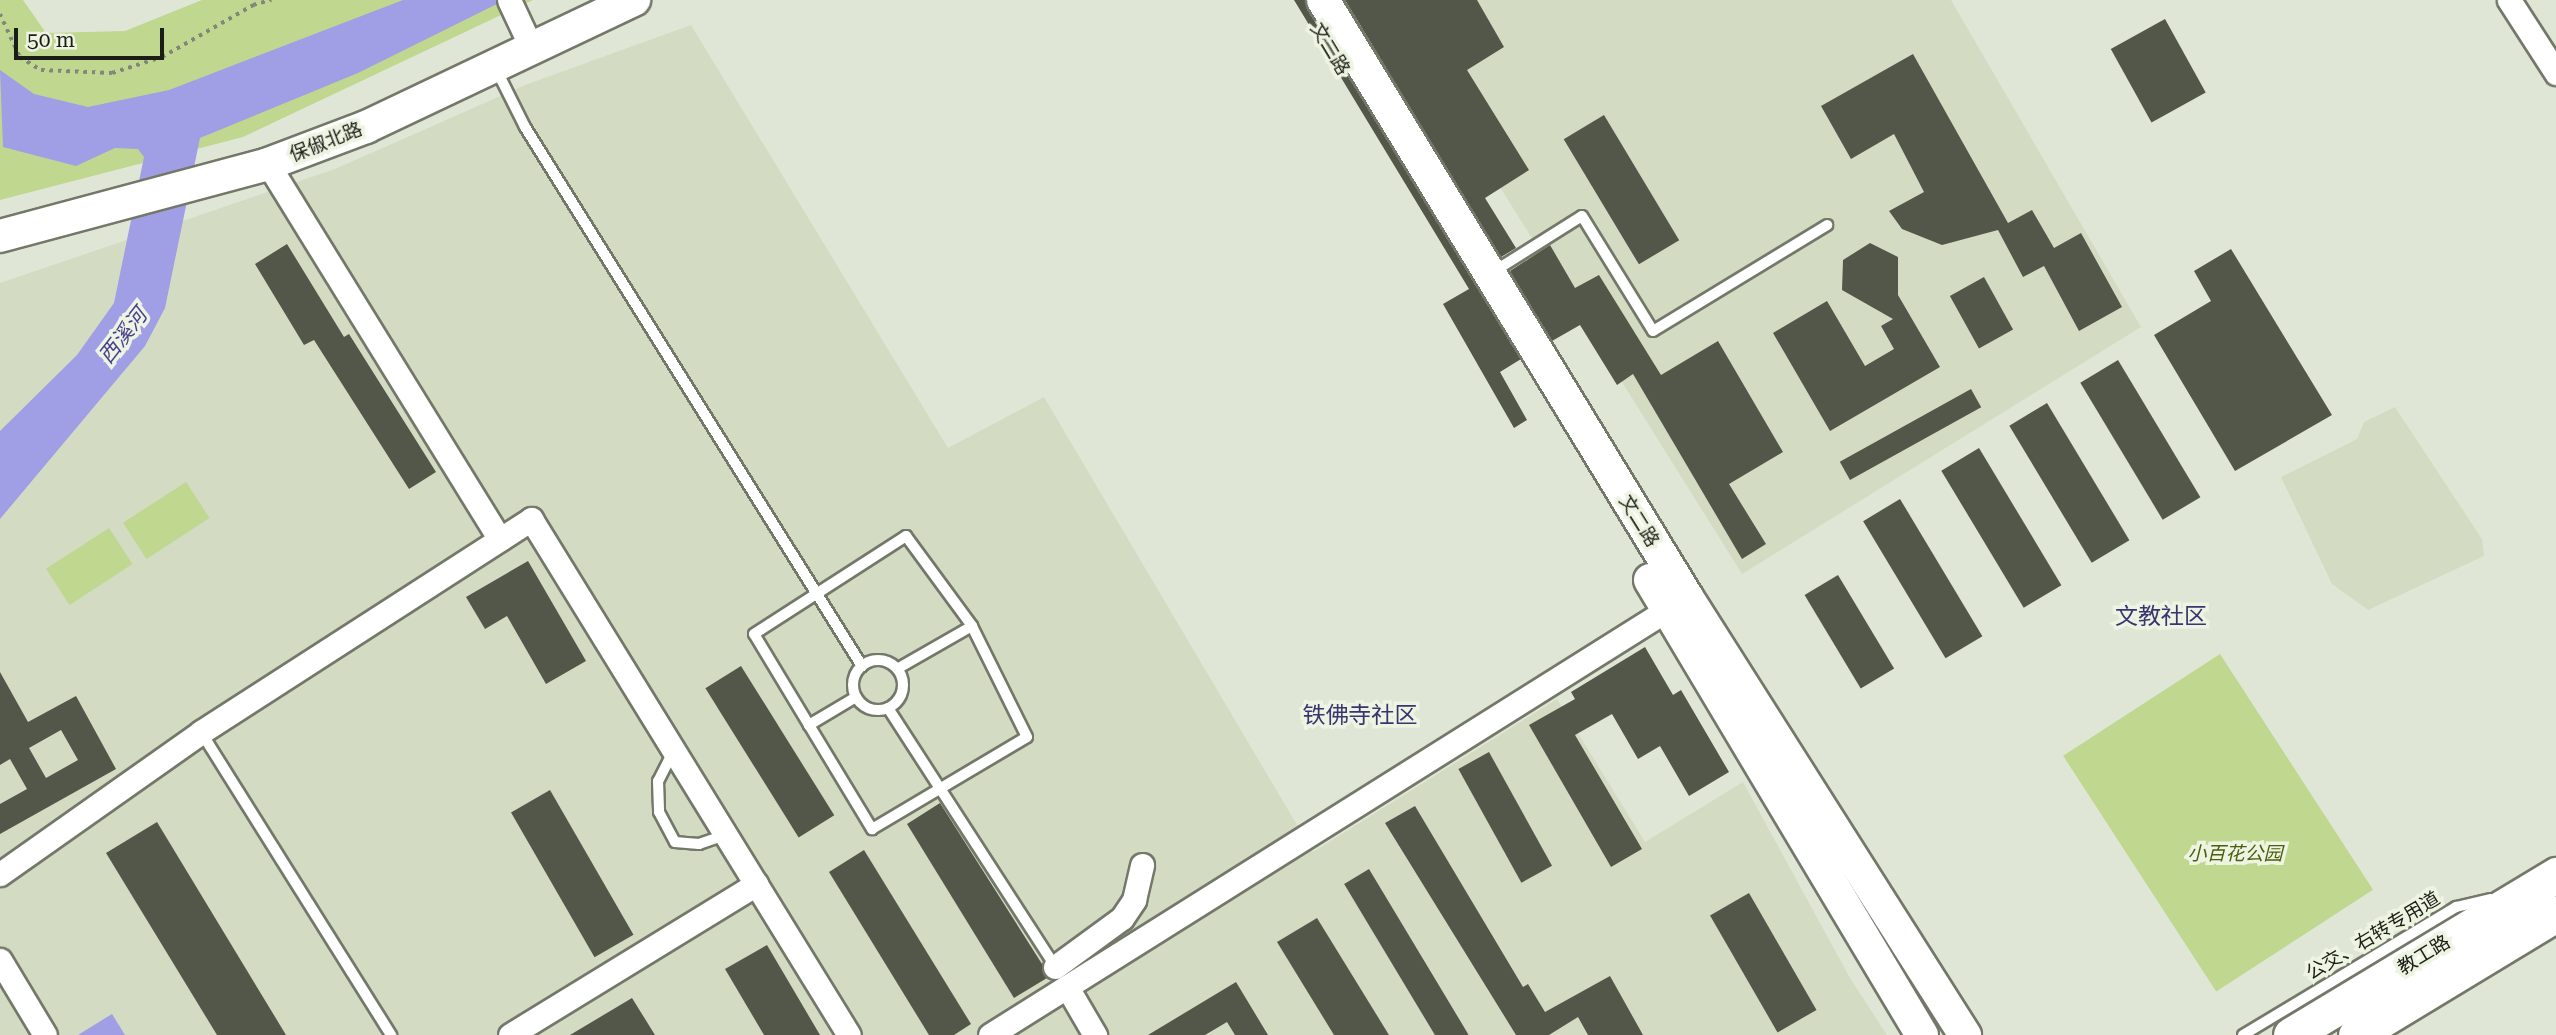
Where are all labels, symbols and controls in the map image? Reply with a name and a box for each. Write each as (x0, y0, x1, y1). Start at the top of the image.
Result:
scale bar (18, 14, 168, 58)
street label: 文二路 (1306, 19, 1354, 79)
text: 50 m (27, 28, 75, 52)
street label: 保俶北路 (286, 118, 366, 166)
water label: 西溪河 (94, 303, 152, 369)
street label: 文二路 (1614, 491, 1664, 551)
district label: 文教社区 (2115, 603, 2207, 631)
district label: 铁佛寺社区 (1303, 702, 1417, 730)
park label: 小百花公园 (2188, 843, 2282, 865)
street label: 公交、右转专用道 (2302, 887, 2444, 985)
street label: 教工路 (2394, 931, 2454, 979)

